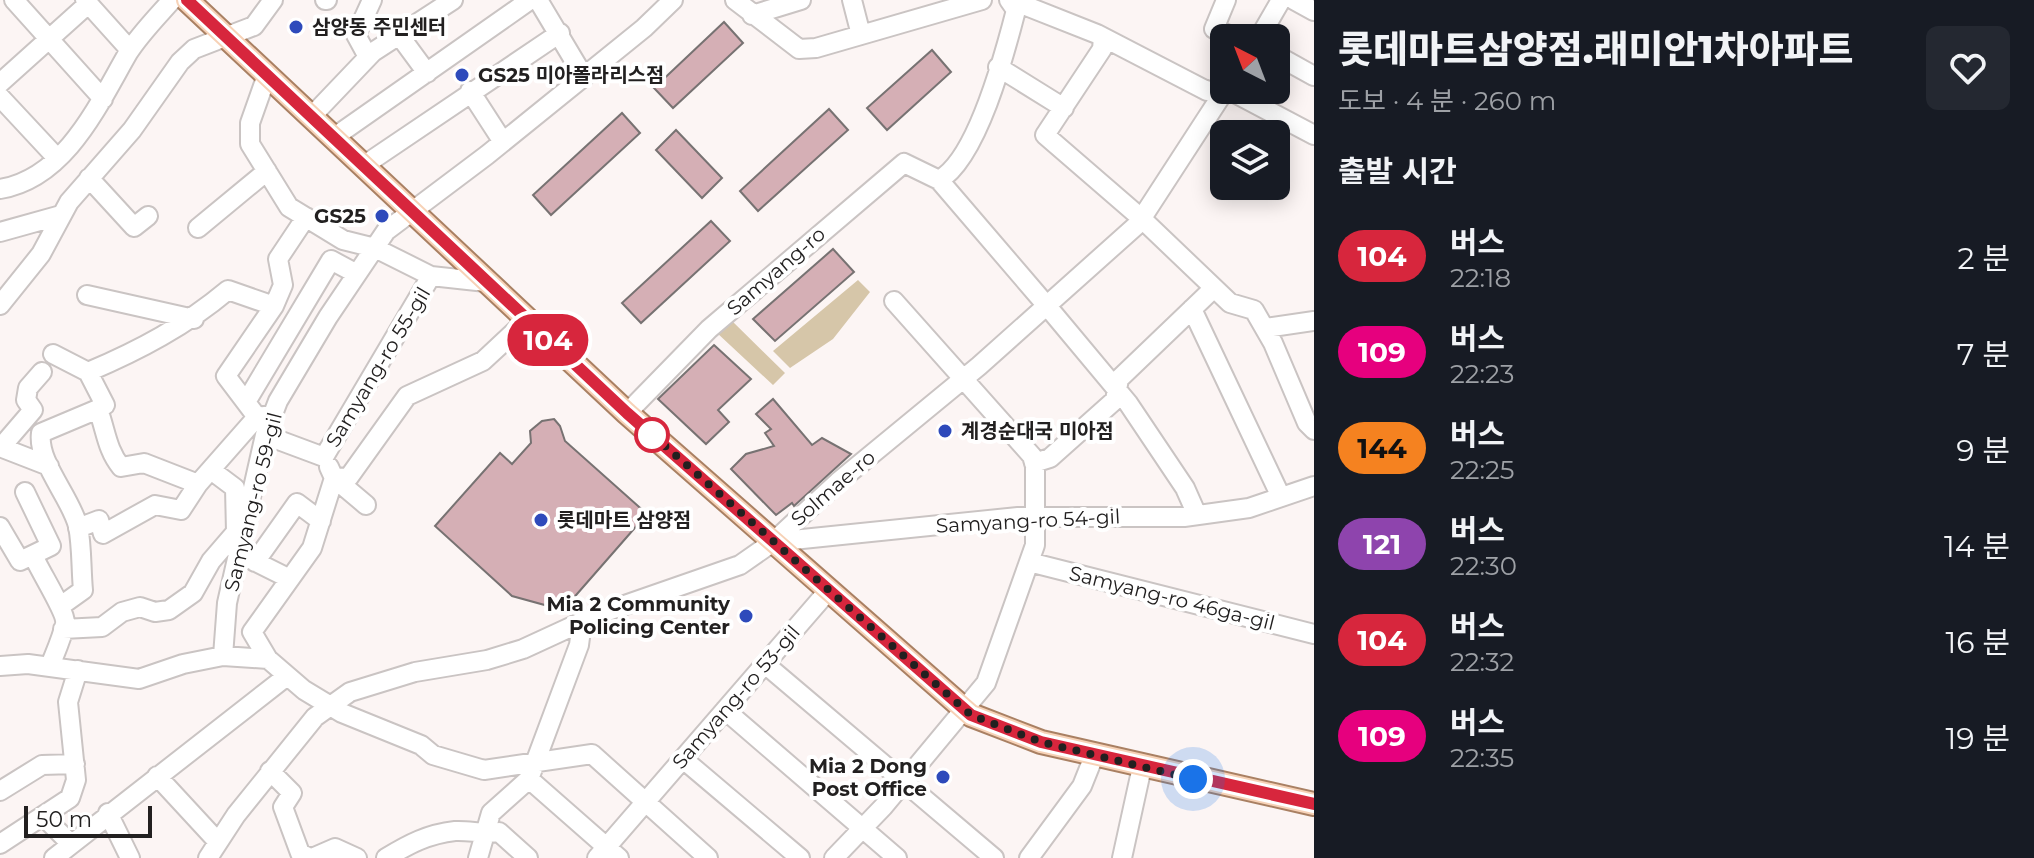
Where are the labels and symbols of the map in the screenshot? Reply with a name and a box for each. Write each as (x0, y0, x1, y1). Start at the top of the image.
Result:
place label: 삼양동 주민센터 (312, 15, 446, 39)
marker: 삼양동 주민센터 (287, 18, 305, 36)
north arrow (1210, 24, 1290, 104)
place label: GS25 미아폴라리스점 (478, 63, 664, 87)
marker: GS25 미아폴라리스점 (453, 66, 471, 84)
place label: GS25 (314, 204, 366, 228)
marker: GS25 (373, 207, 391, 225)
street label: Samyang-ro (722, 222, 830, 320)
street label: Samyang-ro 55-gil (321, 283, 435, 451)
line badge: 104 (502, 314, 594, 366)
street label: Samyang-ro 59-gil (219, 410, 287, 594)
unlabelled marker (635, 418, 669, 452)
place label: 계경순대국 미아점 (961, 419, 1114, 443)
marker: 계경순대국 미아점 (936, 422, 954, 440)
street label: Solmae-ro (786, 445, 880, 531)
street label: Samyang-ro 54-gil (935, 504, 1121, 538)
place label: 롯데마트 삼양점 (557, 508, 691, 532)
marker: 롯데마트 삼양점 (532, 511, 550, 529)
street label: Samyang-ro 46ga-gil (1067, 561, 1277, 635)
place label: Mia 2 Community Policing Center (546, 592, 731, 639)
marker: Mia 2 Community Policing Center (737, 607, 755, 625)
street label: Samyang-ro 53-gil (667, 620, 805, 774)
place label: Mia 2 Dong Post Office (809, 754, 927, 801)
your location (1173, 759, 1213, 799)
marker: Mia 2 Dong Post Office (934, 768, 952, 786)
scale bar (24, 802, 152, 838)

